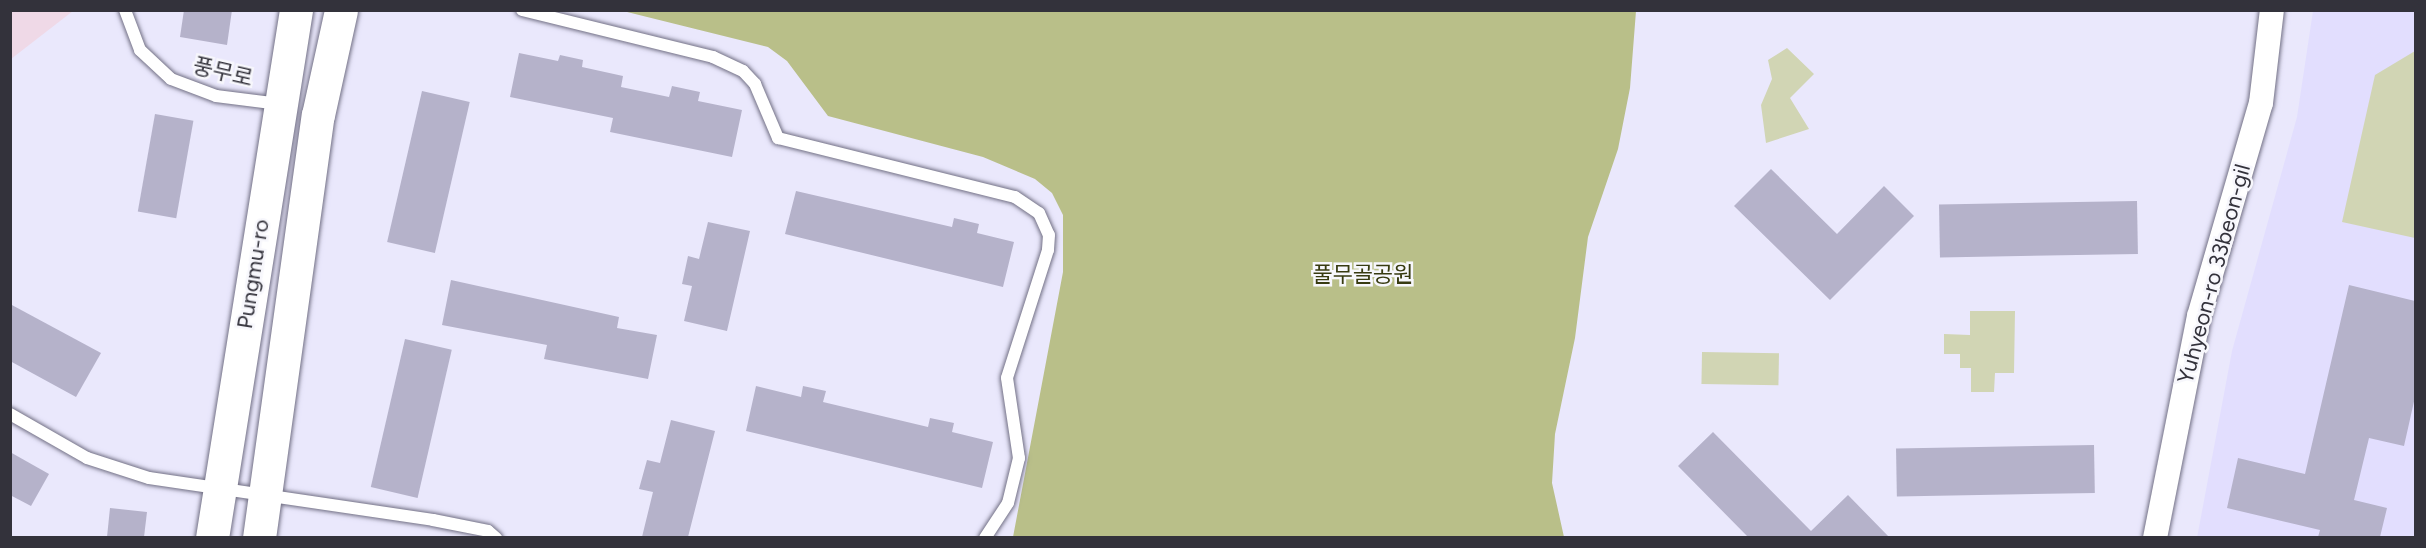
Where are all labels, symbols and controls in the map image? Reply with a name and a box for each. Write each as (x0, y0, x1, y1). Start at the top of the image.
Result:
street label: 풍무로 (190, 52, 256, 92)
street label: Yuhyeon-ro 33beon-gil (2172, 161, 2256, 387)
street label: Pungmu-ro (231, 217, 275, 331)
park label: 풀무골공원 (1312, 262, 1414, 288)

